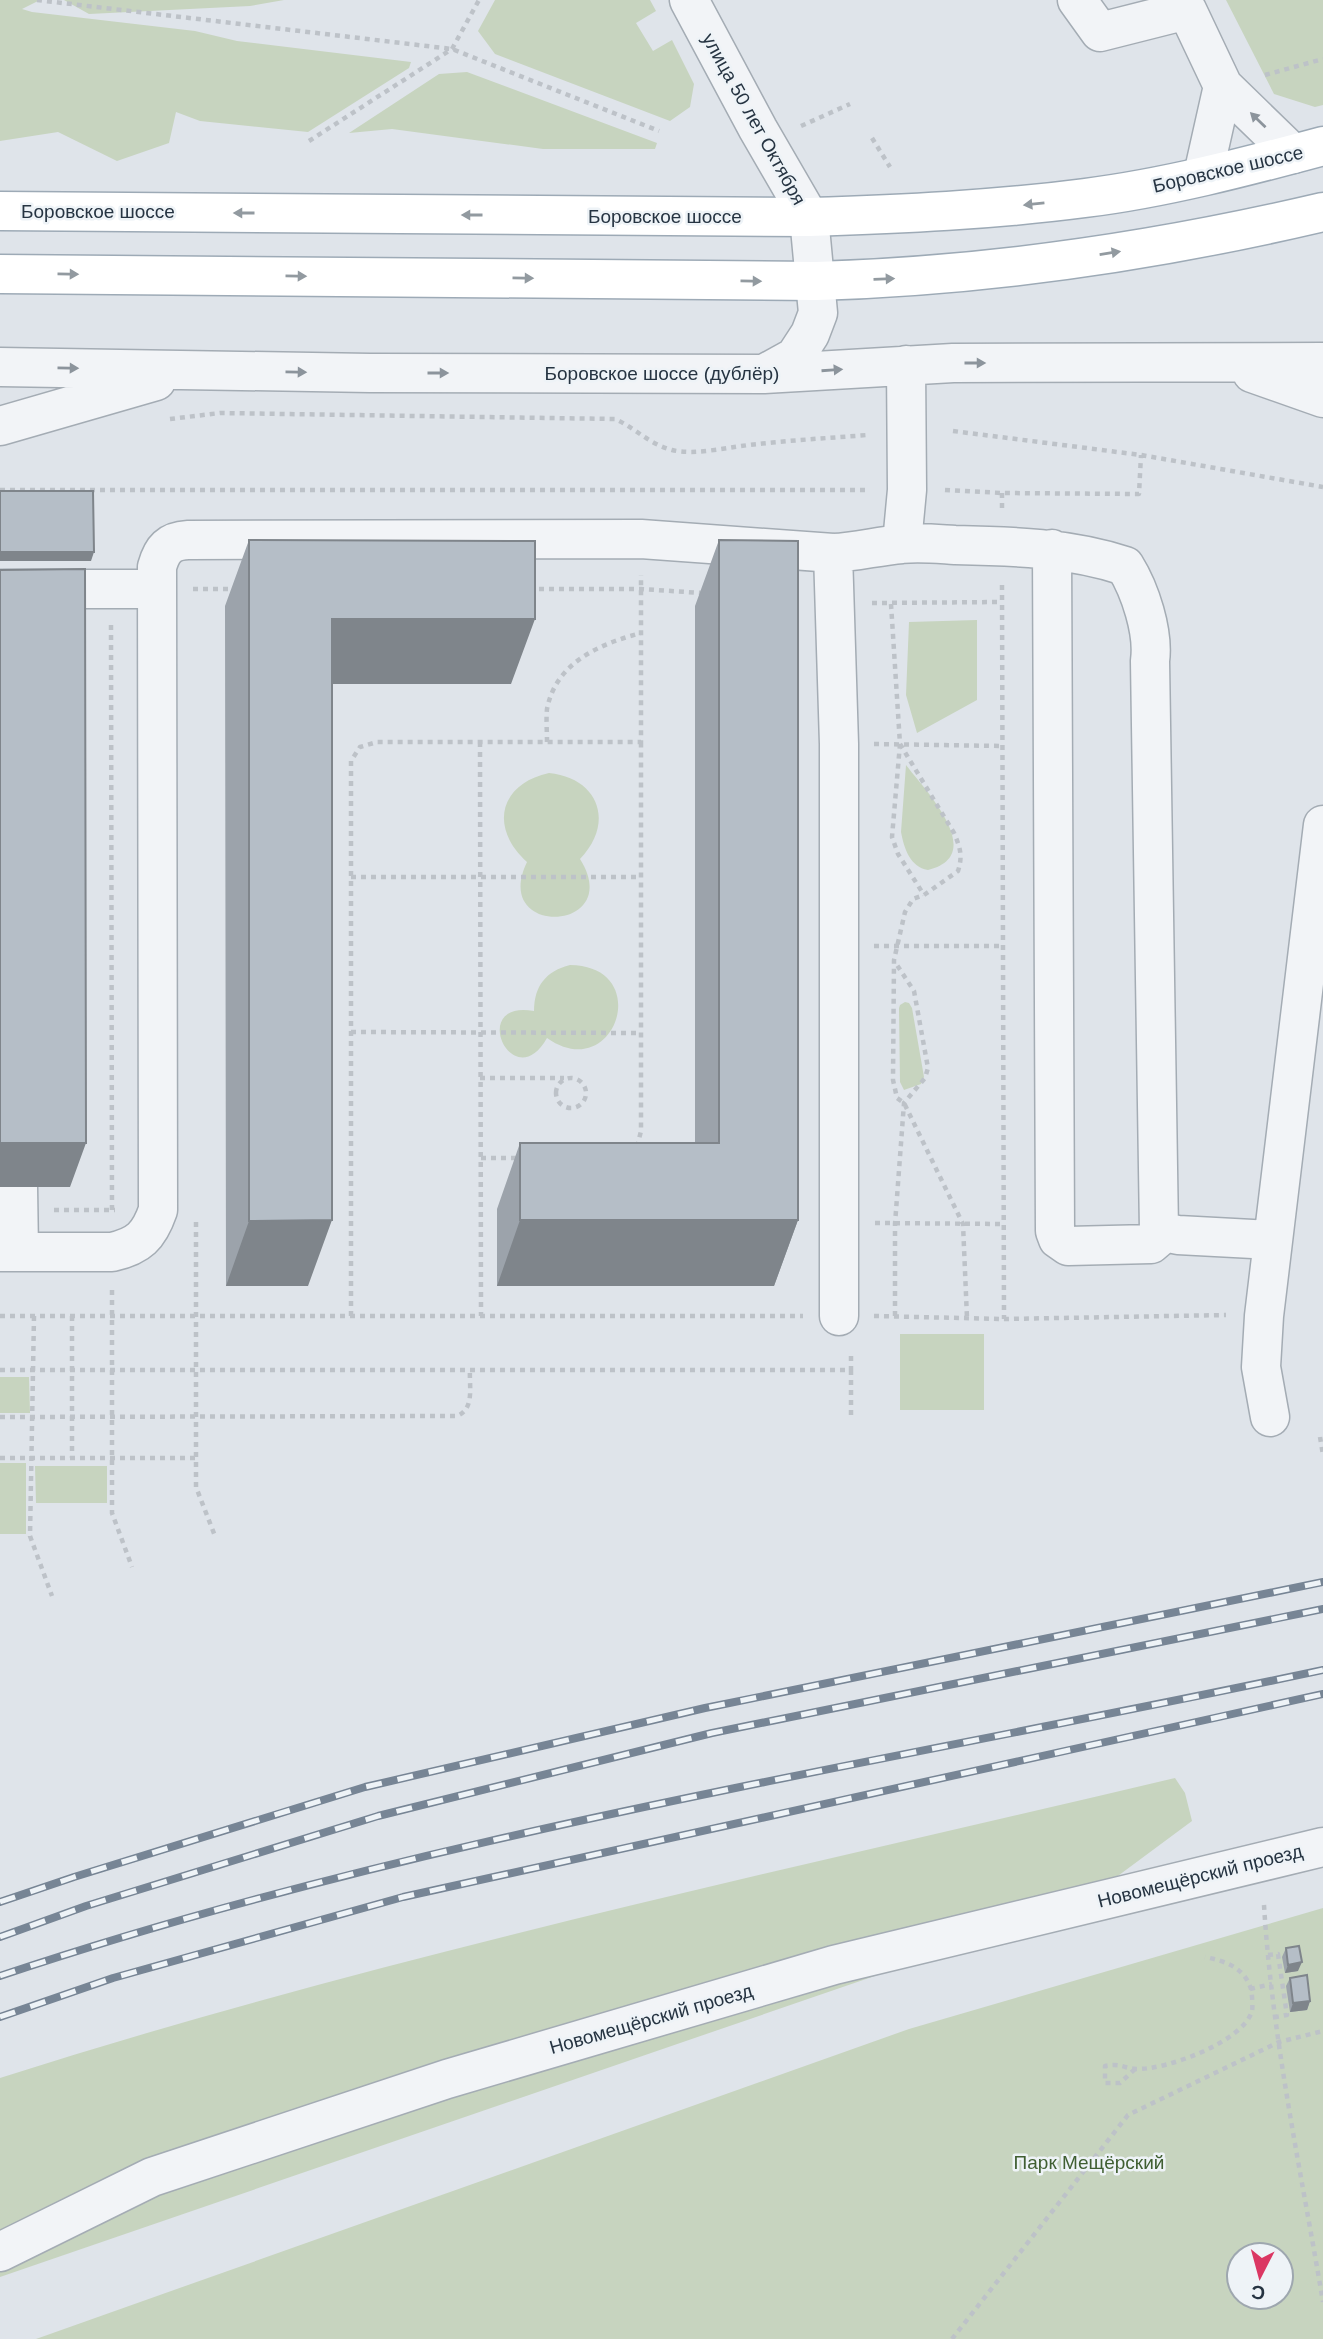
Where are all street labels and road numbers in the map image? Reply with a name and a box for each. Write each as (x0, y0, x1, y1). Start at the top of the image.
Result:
street label: улица 50 лет Октября (698, 30, 810, 208)
street label: Боровское шоссе (1151, 141, 1305, 197)
street label: Боровское шоссе (21, 201, 175, 222)
street label: Боровское шоссе (588, 206, 742, 227)
street label: Боровское шоссе (дублёр) (545, 363, 779, 384)
street label: Новомещёрский проезд (1095, 1840, 1305, 1912)
street label: Новомещёрский проезд (547, 1980, 755, 2058)

